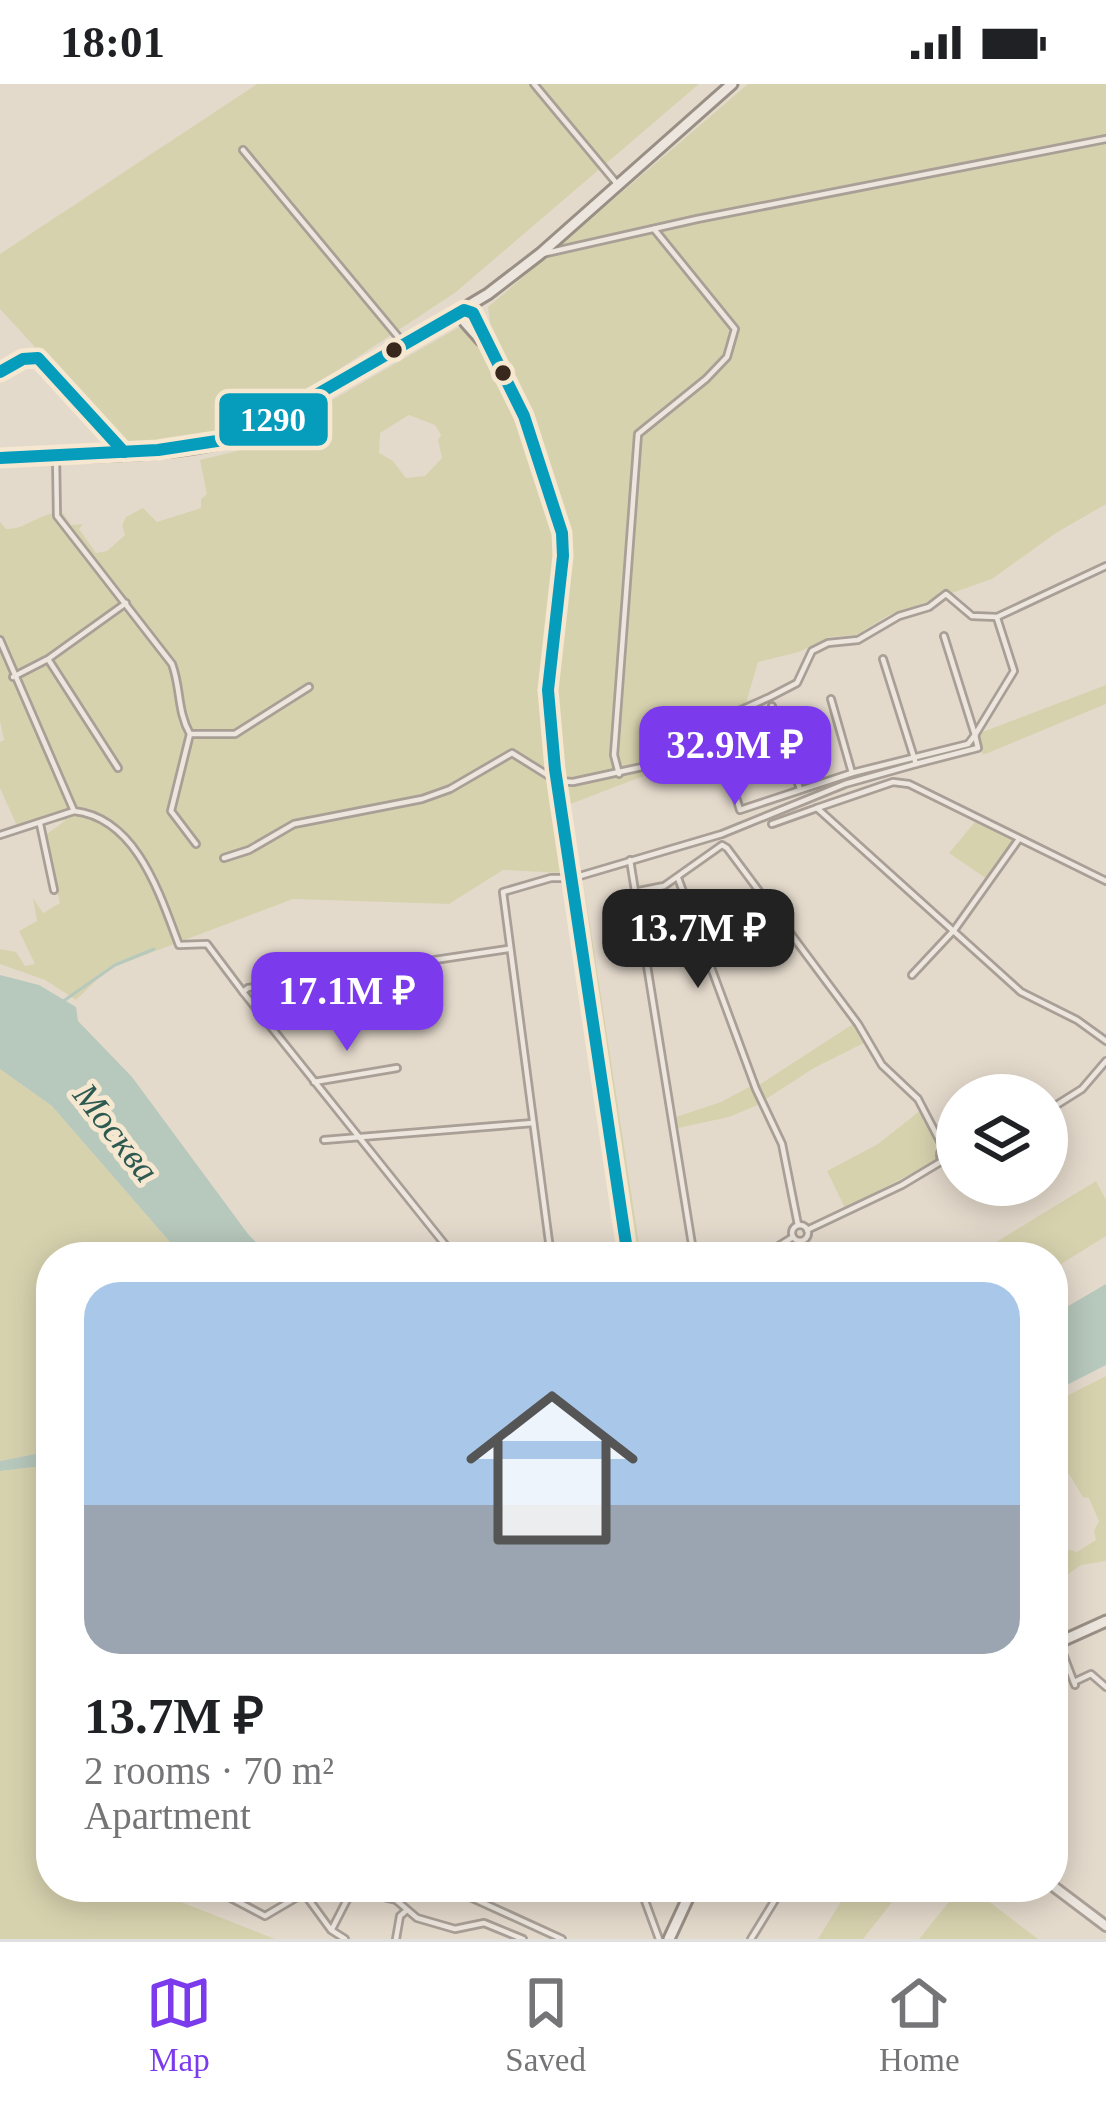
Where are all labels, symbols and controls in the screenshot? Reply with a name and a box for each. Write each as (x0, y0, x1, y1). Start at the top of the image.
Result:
text: 18:01 (60, 17, 165, 67)
unlabelled marker (383, 339, 405, 361)
unlabelled marker (492, 362, 514, 384)
line badge: 1290 (217, 391, 330, 448)
text: 1290 (240, 402, 306, 438)
pin: 32.9M ₽ (624, 706, 846, 808)
text: 32.9M ₽ (666, 723, 804, 766)
pin: 13.7M ₽ (587, 889, 809, 991)
text: 13.7M ₽ (629, 906, 767, 949)
pin: 17.1M ₽ (236, 952, 458, 1054)
text: 17.1M ₽ (278, 969, 416, 1012)
map controls (936, 1074, 1068, 1206)
button: layers (936, 1074, 1068, 1206)
water label: Москва (65, 1075, 167, 1190)
icon: home (444, 1360, 660, 1576)
text: 13.7M ₽ (84, 1688, 264, 1744)
text: 2 rooms · 70 m² (84, 1749, 334, 1792)
text: Apartment (84, 1794, 251, 1837)
tab: Map (146, 1970, 212, 2079)
tab: Saved (505, 1970, 586, 2079)
tab: Home (879, 1970, 960, 2079)

